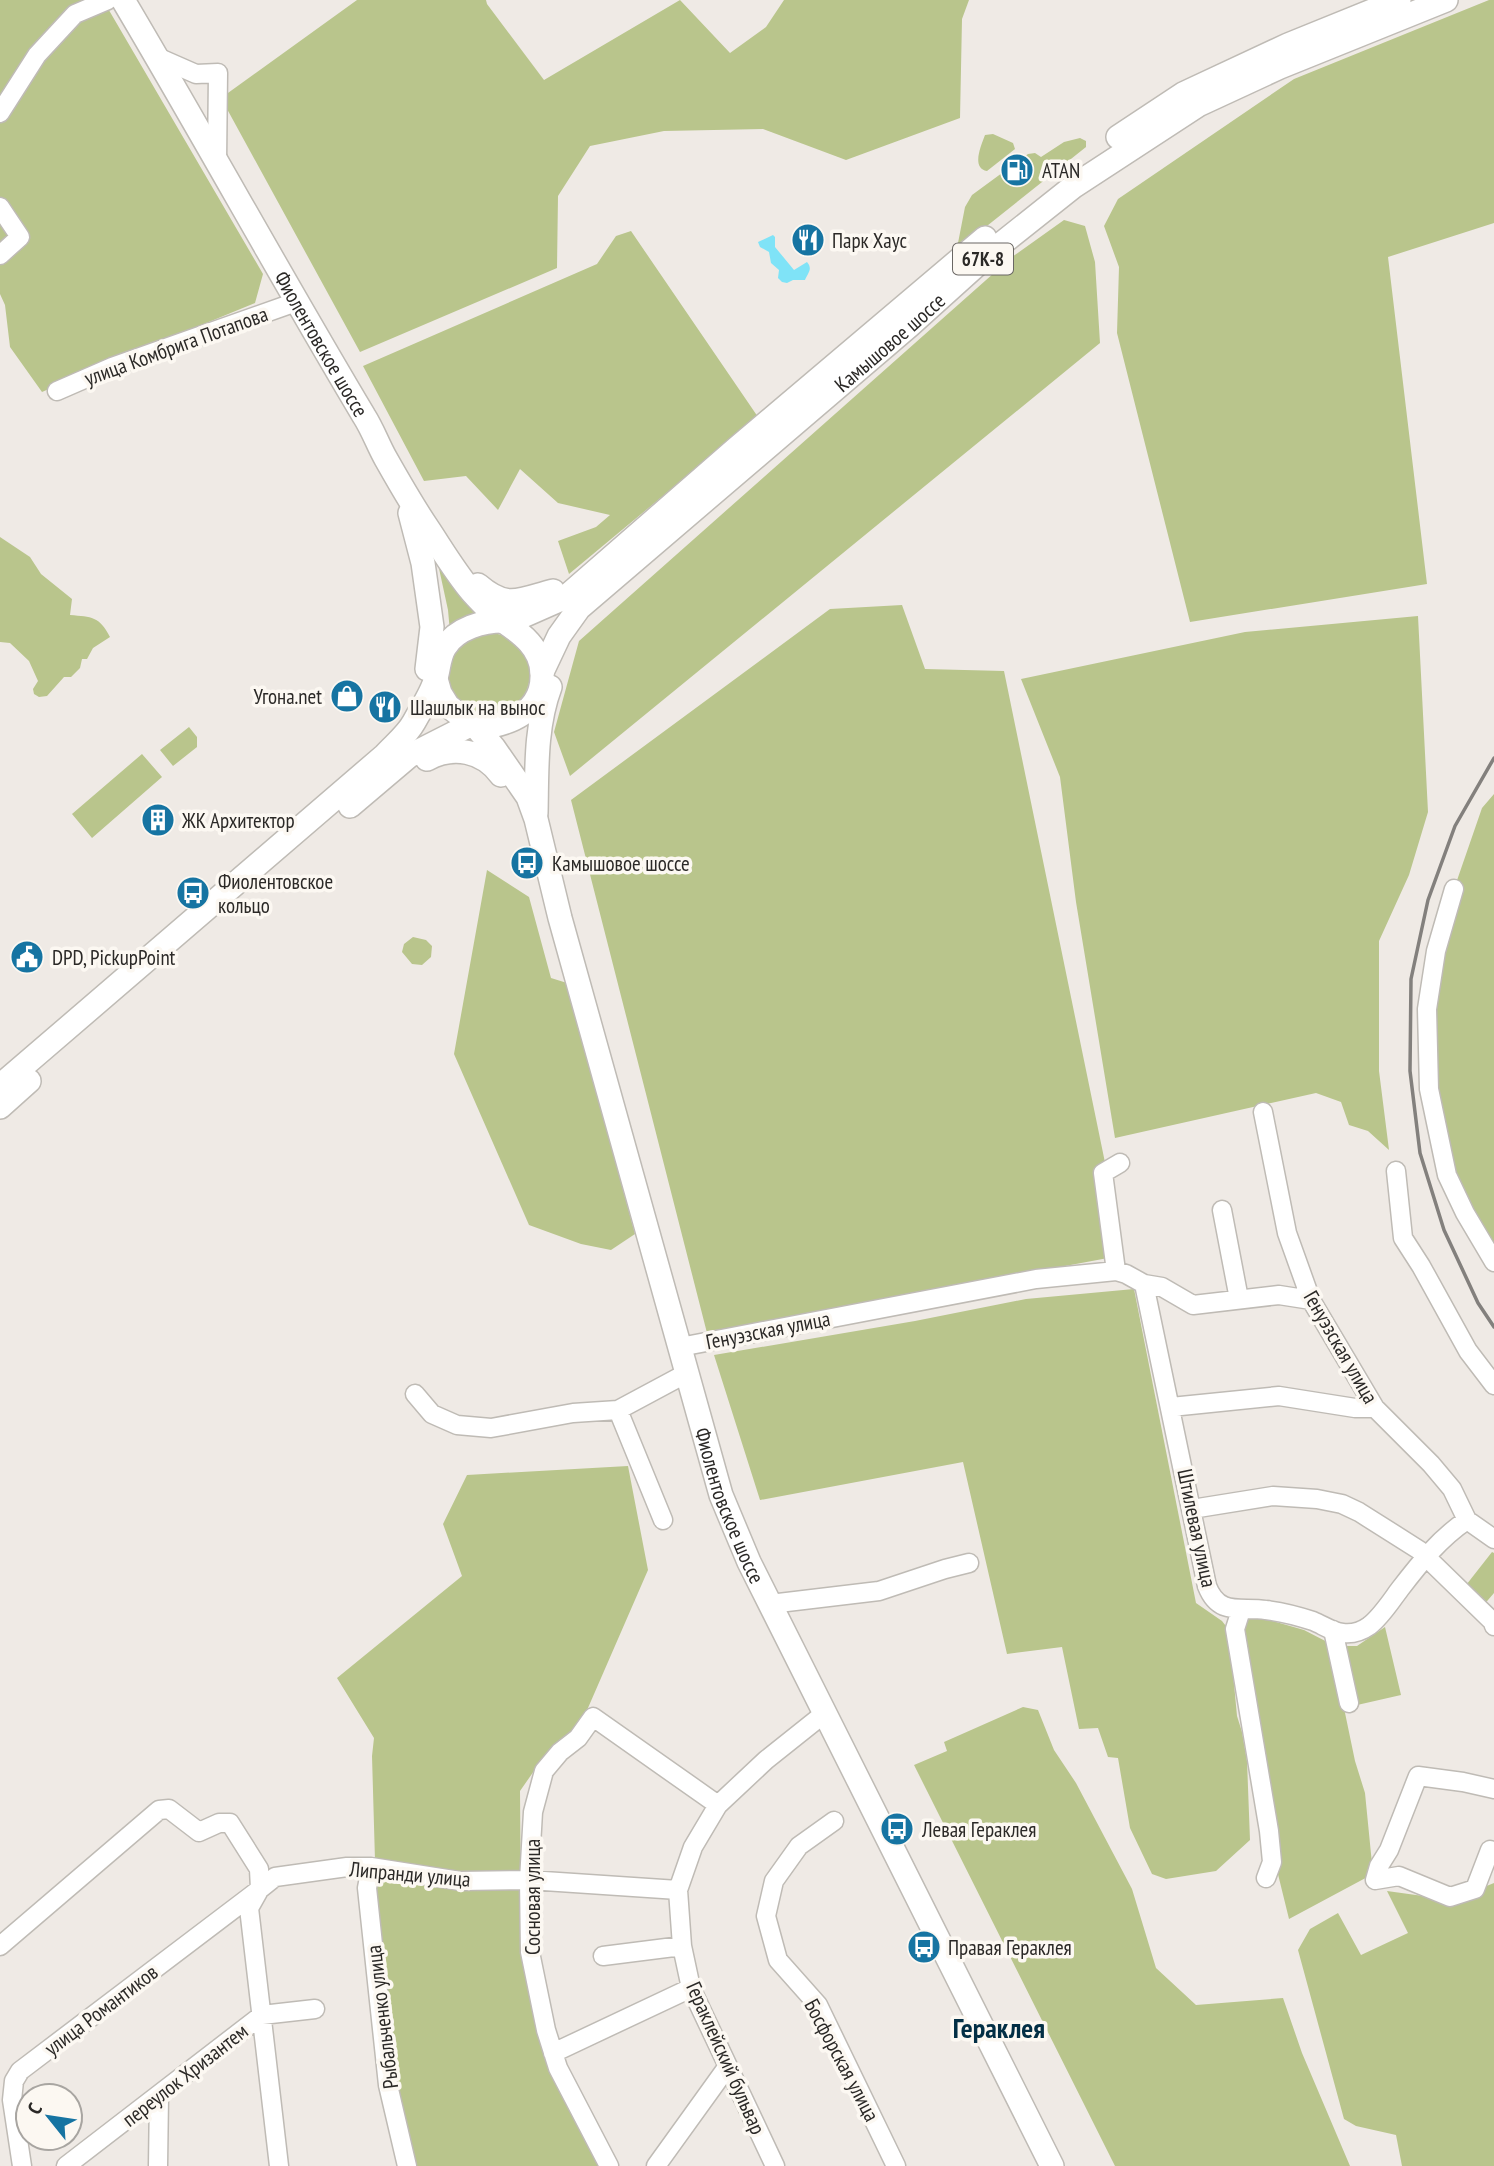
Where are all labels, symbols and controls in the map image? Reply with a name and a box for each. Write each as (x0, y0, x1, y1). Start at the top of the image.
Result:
fuel station icon: ATAN (998, 151, 1036, 189)
place label: ATAN (1042, 157, 1080, 184)
restaurant icon: Парк Хаус (789, 221, 827, 259)
place label: Парк Хаус (832, 227, 907, 254)
road number: 67К-8 (953, 244, 1013, 274)
street label: Фиолентовское шоссе (269, 266, 375, 421)
street label: Камышовое шоссе (829, 287, 950, 397)
street label: улица Комбрига Потапова (81, 300, 271, 392)
shop icon: Угона.net (328, 677, 366, 715)
place label: Угона.net (253, 683, 322, 710)
restaurant icon: Шашлык на вынос (366, 688, 404, 726)
place label: Шашлык на вынос (410, 694, 546, 721)
building icon: ЖК Архитектор (139, 801, 177, 839)
place label: ЖК Архитектор (181, 807, 295, 834)
bus stop icon: Камышовое шоссе (508, 844, 546, 882)
place label: Камышовое шоссе (552, 850, 690, 877)
place label: Фиолентовское кольцо (218, 868, 333, 919)
bus stop icon: Фиолентовское кольцо (174, 874, 212, 912)
public building icon: DPD, PickupPoint (8, 938, 46, 976)
place label: DPD, PickupPoint (52, 944, 176, 971)
street label: Генуэзская улица (1298, 1286, 1384, 1408)
street label: Генуэзская улица (704, 1305, 832, 1355)
street label: Фиолентовское шоссе (689, 1424, 771, 1588)
street label: Штилевая улица (1171, 1466, 1223, 1590)
bus stop icon: Левая Гераклея (878, 1810, 916, 1848)
place label: Левая Гераклея (921, 1816, 1036, 1843)
street label: Сосновая улица (519, 1839, 546, 1955)
street label: Липранди улица (347, 1855, 472, 1893)
bus stop icon: Правая Гераклея (905, 1928, 943, 1966)
place label: Правая Гераклея (948, 1934, 1072, 1961)
street label: Рыбальченко улица (360, 1944, 404, 2090)
street label: улица Романтиков (39, 1958, 163, 2062)
street label: Гераклейский бульвар (680, 1978, 772, 2138)
street label: Босфорская улица (798, 1994, 886, 2126)
district label: Гераклея (953, 2009, 1045, 2046)
street label: переулок Хризантем (117, 2017, 253, 2133)
north arrow (14, 2082, 84, 2152)
text: С (22, 2098, 47, 2118)

